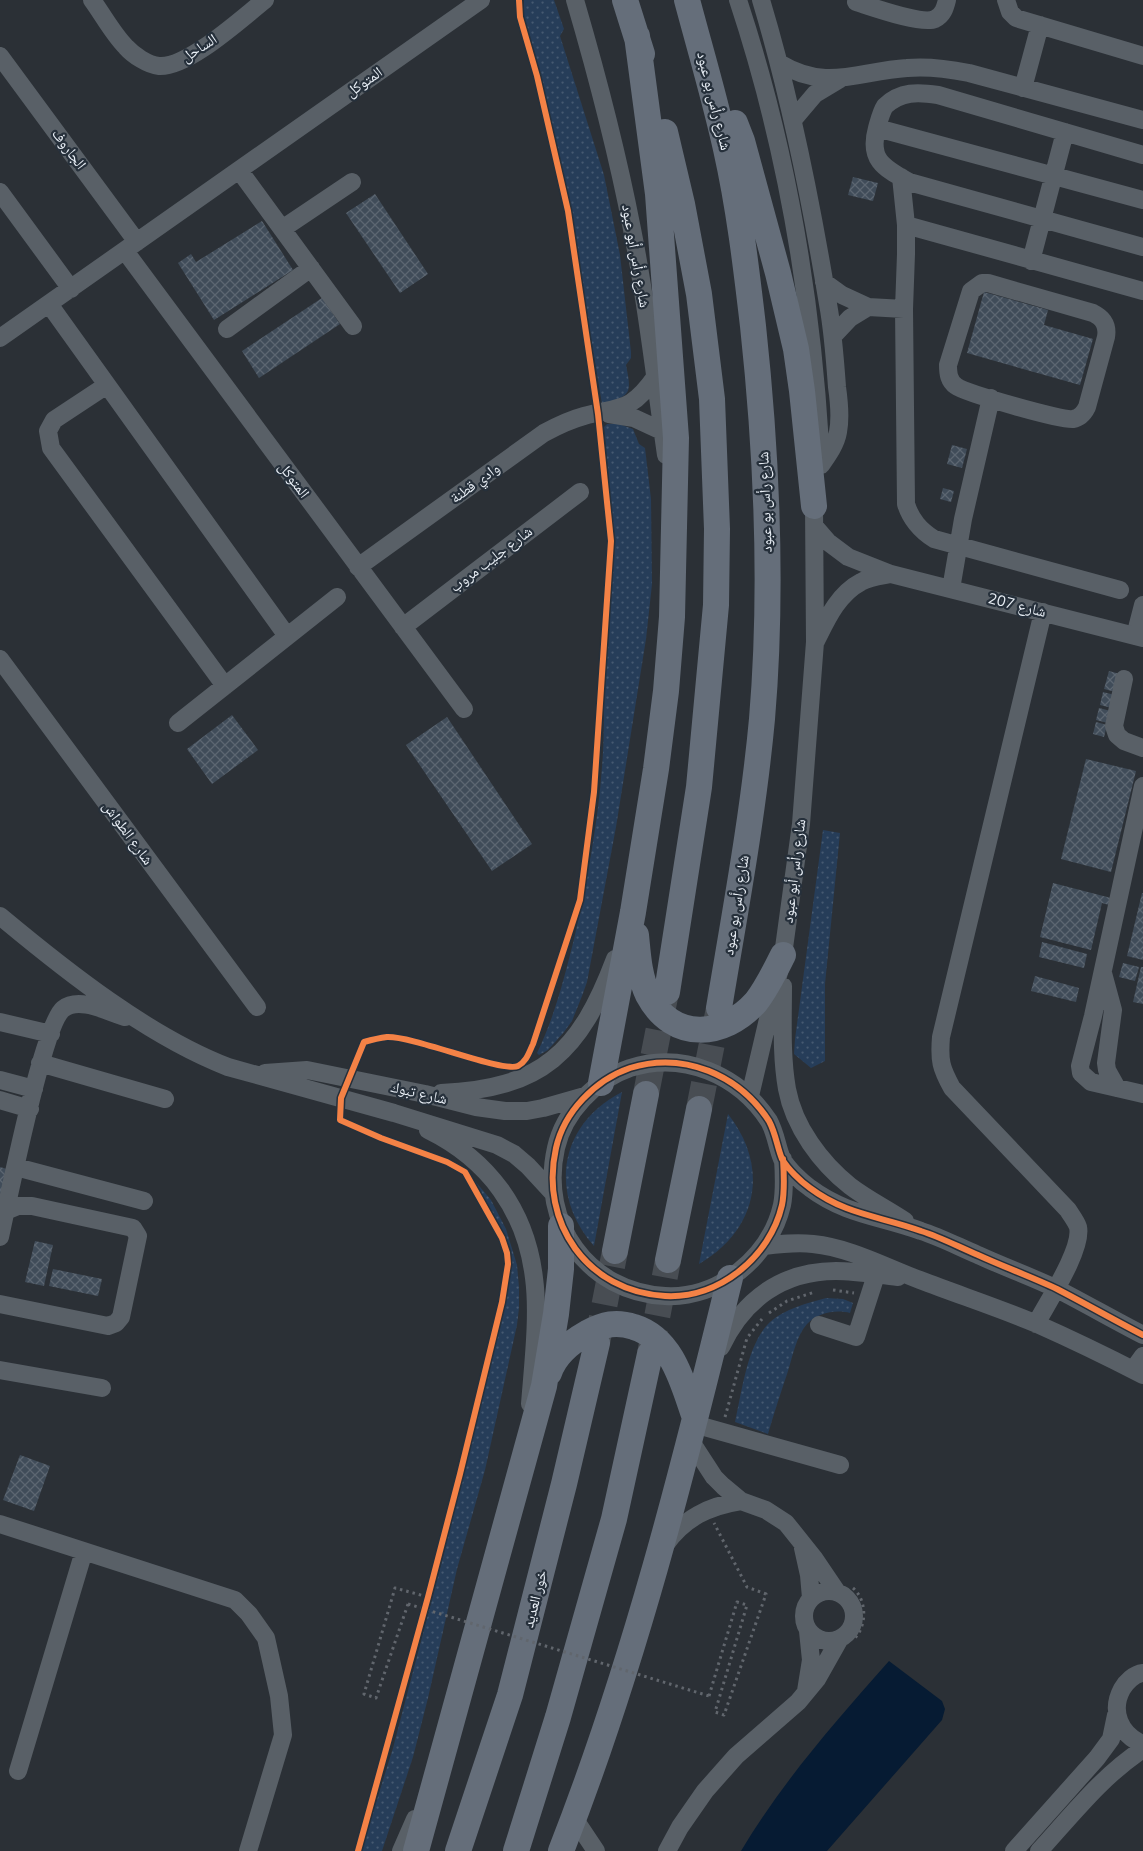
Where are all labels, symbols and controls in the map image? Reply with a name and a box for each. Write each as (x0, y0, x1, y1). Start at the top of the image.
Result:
street label: الساحل (177, 29, 221, 67)
street label: شارع رأس بو عبود (692, 50, 736, 153)
street label: المتوكل (342, 62, 386, 102)
street label: الجاروف (47, 125, 91, 173)
street label: شارع رأس أبو عبود (617, 203, 655, 309)
street label: شارع رأس بو عبود (753, 451, 777, 553)
street label: المتوكل (274, 458, 314, 502)
street label: وادي قطنة (446, 458, 505, 509)
street label: شارع جليب مروب (446, 521, 536, 597)
street label: شارع 207 (986, 588, 1048, 622)
street label: شارع الطواش (98, 797, 158, 869)
street label: شارع رأس أبو عبود (778, 818, 810, 924)
street label: شارع رأس بو عبود (718, 853, 754, 956)
street label: شارع تبوك (389, 1077, 449, 1109)
street label: خور العديد (518, 1568, 552, 1630)

